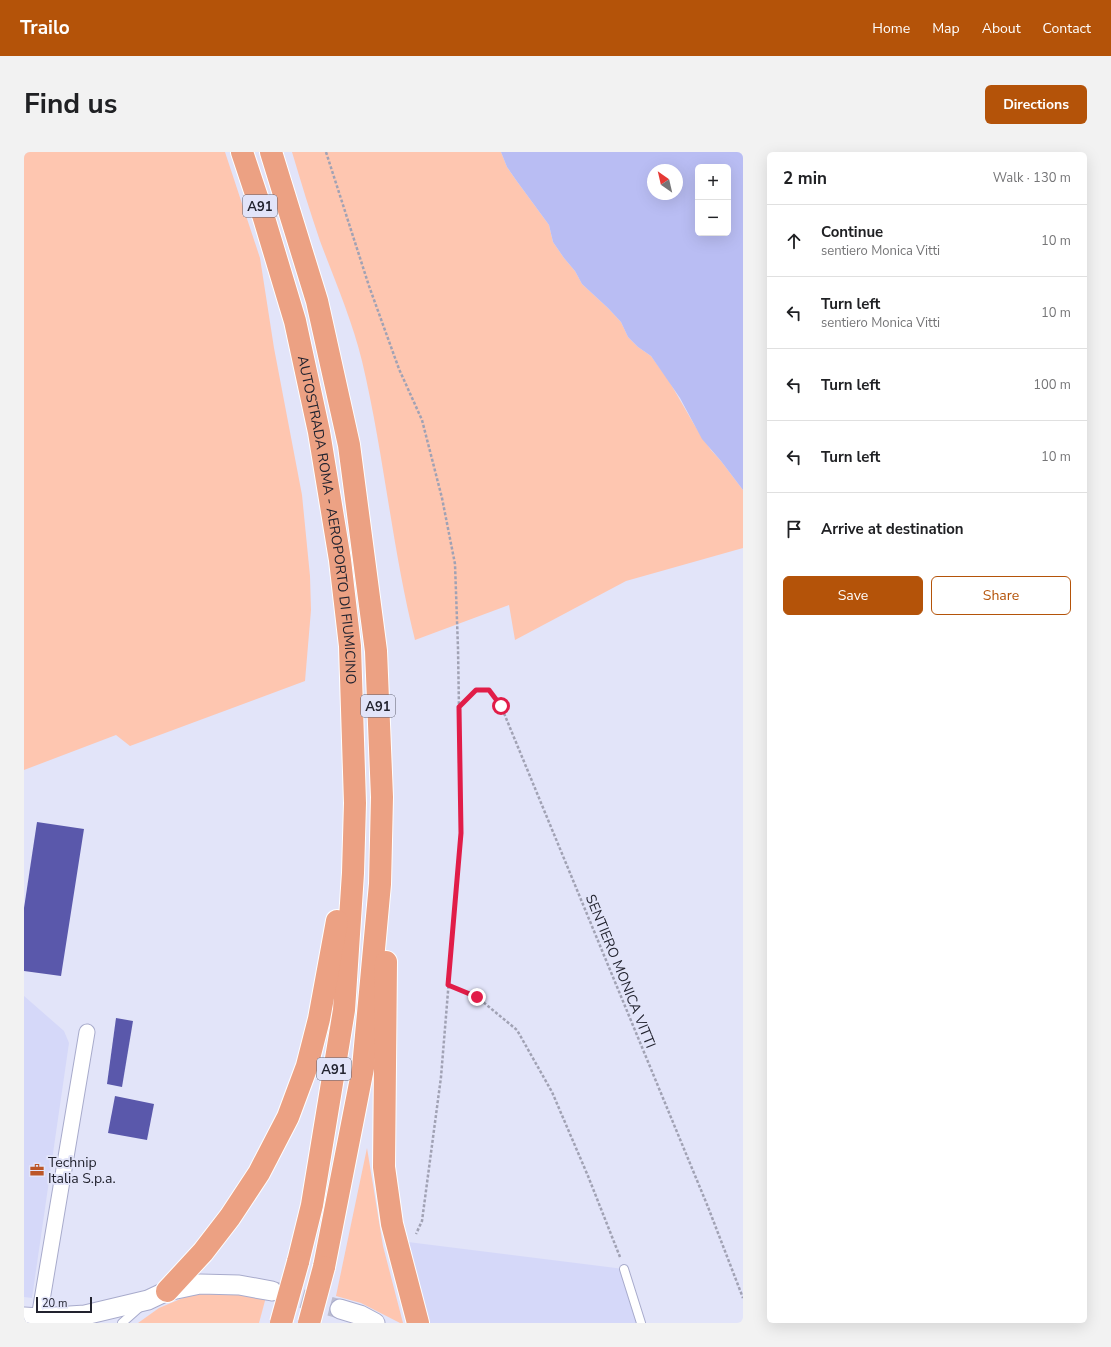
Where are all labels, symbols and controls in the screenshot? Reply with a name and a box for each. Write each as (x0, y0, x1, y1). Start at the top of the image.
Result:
text: Trailo (20, 15, 70, 41)
text: Home (872, 19, 910, 38)
text: Map (932, 19, 960, 38)
text: About (982, 19, 1021, 38)
text: Contact (1043, 19, 1091, 38)
text: Find us (24, 85, 118, 123)
button: Directions (985, 85, 1087, 124)
north arrow (647, 164, 683, 200)
map controls (695, 164, 731, 236)
button: + (695, 164, 731, 200)
text: 2 min (783, 167, 827, 190)
text: Walk · 130 m (993, 169, 1071, 187)
road number: A91 (243, 195, 277, 217)
button: − (695, 200, 731, 236)
text: Continue (821, 222, 883, 242)
icon: ahead (783, 230, 805, 252)
text: 10 m (1041, 232, 1071, 250)
text: sentiero Monica Vitti (821, 242, 940, 260)
text: Turn left (821, 294, 880, 314)
icon: left (783, 302, 805, 324)
text: 10 m (1041, 304, 1071, 322)
text: sentiero Monica Vitti (821, 314, 940, 332)
street label: AUTOSTRADA ROMA - AEROPORTO DI FIUMICINO (293, 354, 360, 685)
icon: left (783, 374, 805, 396)
text: Turn left (821, 375, 880, 395)
text: 100 m (1033, 376, 1071, 394)
icon: left (783, 446, 805, 468)
text: Turn left (821, 447, 880, 467)
text: 10 m (1041, 448, 1071, 466)
icon: arrive (783, 518, 805, 540)
text: Arrive at destination (821, 519, 964, 539)
button: Save (783, 576, 923, 615)
button: Share (931, 576, 1071, 615)
road number: A91 (361, 695, 395, 717)
route start (492, 697, 510, 715)
street label: SENTIERO MONICA VITTI (581, 891, 660, 1051)
route end (468, 988, 486, 1006)
road number: A91 (317, 1058, 351, 1080)
place label: Technip Italia S.p.a. (48, 1153, 116, 1188)
office icon: Technip Italia S.p.a. (29, 1162, 45, 1178)
scale bar (36, 1295, 92, 1314)
text: 20 m (42, 1296, 67, 1311)

